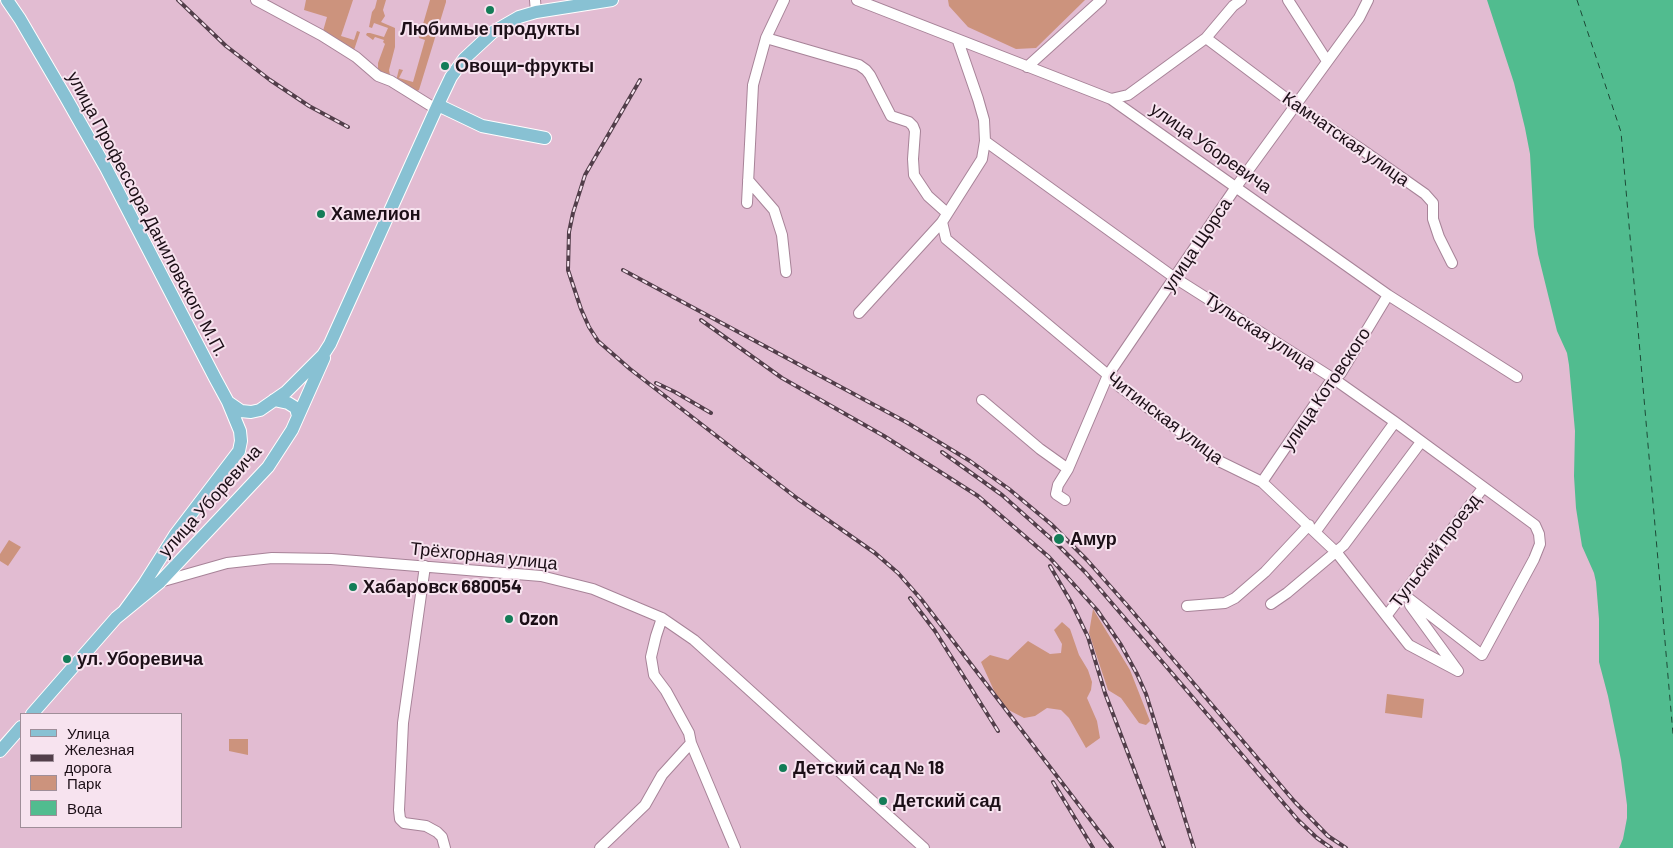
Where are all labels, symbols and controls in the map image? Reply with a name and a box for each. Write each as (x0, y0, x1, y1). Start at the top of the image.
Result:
marker: Любимые продукты (484, 4, 496, 16)
place label: Любимые продукты (400, 18, 580, 40)
place label: Овощи-фрукты (455, 55, 594, 77)
marker: Овощи-фрукты (439, 60, 451, 72)
street label: улица Профессора Даниловского М.П. (62, 68, 232, 360)
street label: Камчатская улица (1278, 87, 1414, 191)
street label: улица Уборевича (1146, 98, 1276, 198)
street label: улица Щорса (1158, 194, 1236, 296)
place label: Хамелион (331, 203, 421, 225)
marker: Хамелион (315, 208, 327, 220)
street label: Тульская улица (1200, 288, 1320, 376)
street label: улица Котовского (1277, 323, 1375, 455)
street label: Читинская улица (1102, 367, 1228, 469)
street label: улица Уборевича (154, 440, 266, 562)
street label: Тульский проезд (1385, 490, 1485, 612)
place label: Амур (1070, 528, 1117, 550)
marker: Амур (1052, 532, 1066, 546)
street label: Трёхгорная улица (409, 538, 559, 574)
place label: Хабаровск 680054 (363, 576, 522, 598)
marker: Хабаровск 680054 (347, 581, 359, 593)
place label: Ozon (519, 608, 558, 630)
marker: Ozon (503, 613, 515, 625)
place label: ул. Уборевича (77, 648, 203, 670)
marker: ул. Уборевича (61, 653, 73, 665)
legend (20, 713, 182, 828)
text: Улица (67, 724, 110, 742)
text: Железная дорога (64, 740, 134, 776)
place label: Детский сад № 18 (793, 757, 944, 779)
marker: Детский сад № 18 (777, 762, 789, 774)
text: Парк (67, 774, 101, 792)
place label: Детский сад (893, 790, 1001, 812)
marker: Детский сад (877, 795, 889, 807)
text: Вода (67, 799, 102, 817)

